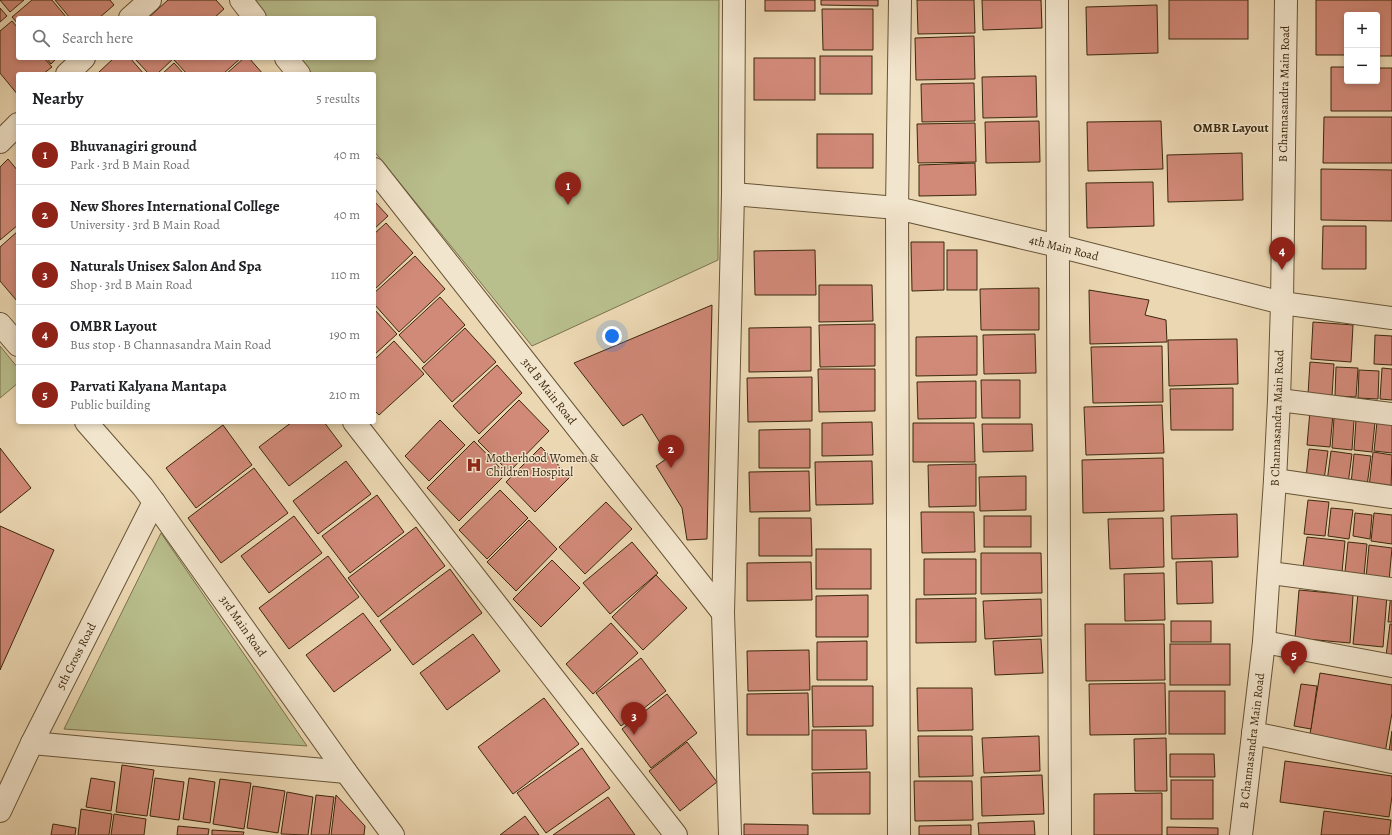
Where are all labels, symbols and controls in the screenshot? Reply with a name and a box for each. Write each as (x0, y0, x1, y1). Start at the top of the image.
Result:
map controls (1344, 12, 1380, 84)
button: + (1344, 12, 1380, 48)
search box (16, 16, 376, 60)
street label: B Channasandra Main Road (1275, 25, 1293, 162)
icon: search (30, 27, 52, 49)
text: Search here (62, 28, 133, 48)
button: − (1344, 48, 1380, 84)
text: Nearby (32, 87, 83, 110)
text: 5 results (316, 90, 360, 107)
district label: OMBR Layout (1193, 119, 1269, 136)
text: Bhuvanagiri ground (70, 136, 197, 156)
text: 1 (43, 146, 47, 163)
text: 40 m (334, 146, 360, 163)
text: Park · 3rd B Main Road (70, 156, 190, 173)
pin: 1 (555, 172, 581, 205)
text: New Shores International College (70, 196, 280, 216)
text: 2 (42, 206, 48, 223)
text: 40 m (334, 206, 360, 223)
text: University · 3rd B Main Road (70, 216, 220, 233)
street label: 4th Main Road (1028, 232, 1101, 265)
pin: 4 (1269, 237, 1295, 270)
text: Naturals Unisex Salon And Spa (70, 256, 262, 276)
text: 3 (42, 266, 48, 283)
text: 110 m (331, 266, 360, 283)
text: Shop · 3rd B Main Road (70, 276, 192, 293)
text: OMBR Layout (70, 316, 157, 336)
text: 4 (42, 326, 48, 343)
text: 190 m (329, 326, 360, 343)
your location (602, 326, 622, 346)
text: Bus stop · B Channasandra Main Road (70, 336, 271, 353)
street label: B Channasandra Main Road (1267, 349, 1287, 487)
street label: 3rd B Main Road (518, 354, 581, 428)
text: Parvati Kalyana Mantapa (70, 376, 227, 396)
text: 5 (42, 386, 48, 403)
text: 210 m (329, 386, 360, 403)
text: Public building (70, 396, 150, 413)
pin: 2 (658, 435, 684, 468)
place label: Motherhood Women & Children Hospital (486, 450, 599, 480)
hospital icon: Motherhood Women & Children Hospital (465, 456, 483, 474)
street label: 3rd Main Road (216, 592, 270, 660)
street label: 5th Cross Road (52, 620, 100, 692)
pin: 5 (1281, 641, 1307, 674)
street label: B Channasandra Main Road (1236, 672, 1268, 810)
pin: 3 (621, 702, 647, 735)

